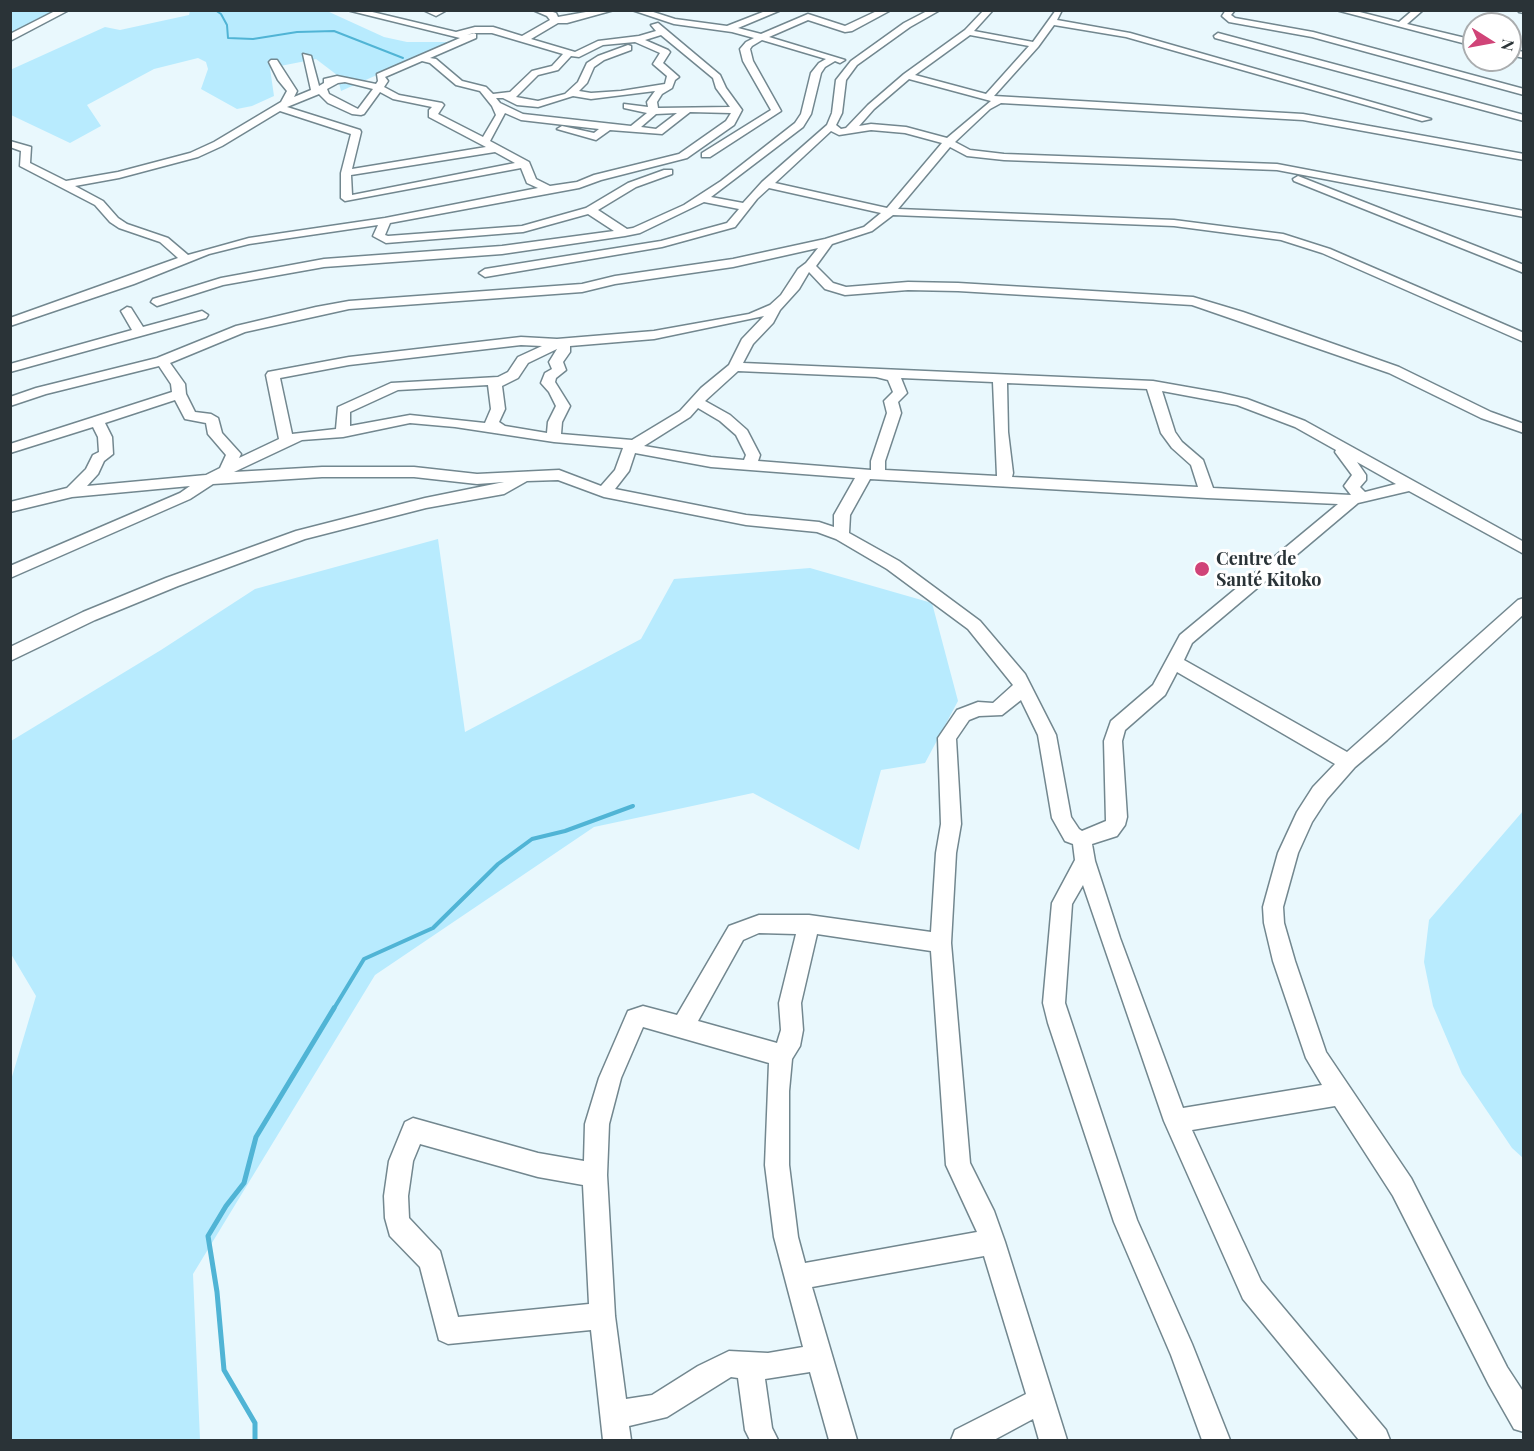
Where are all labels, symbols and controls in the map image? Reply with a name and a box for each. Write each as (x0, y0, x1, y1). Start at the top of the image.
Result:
north arrow (1462, 12, 1522, 72)
text: N (1497, 37, 1520, 53)
place label: Centre de Santé Kitoko (1216, 548, 1321, 590)
marker: Centre de Santé Kitoko (1193, 560, 1211, 578)

